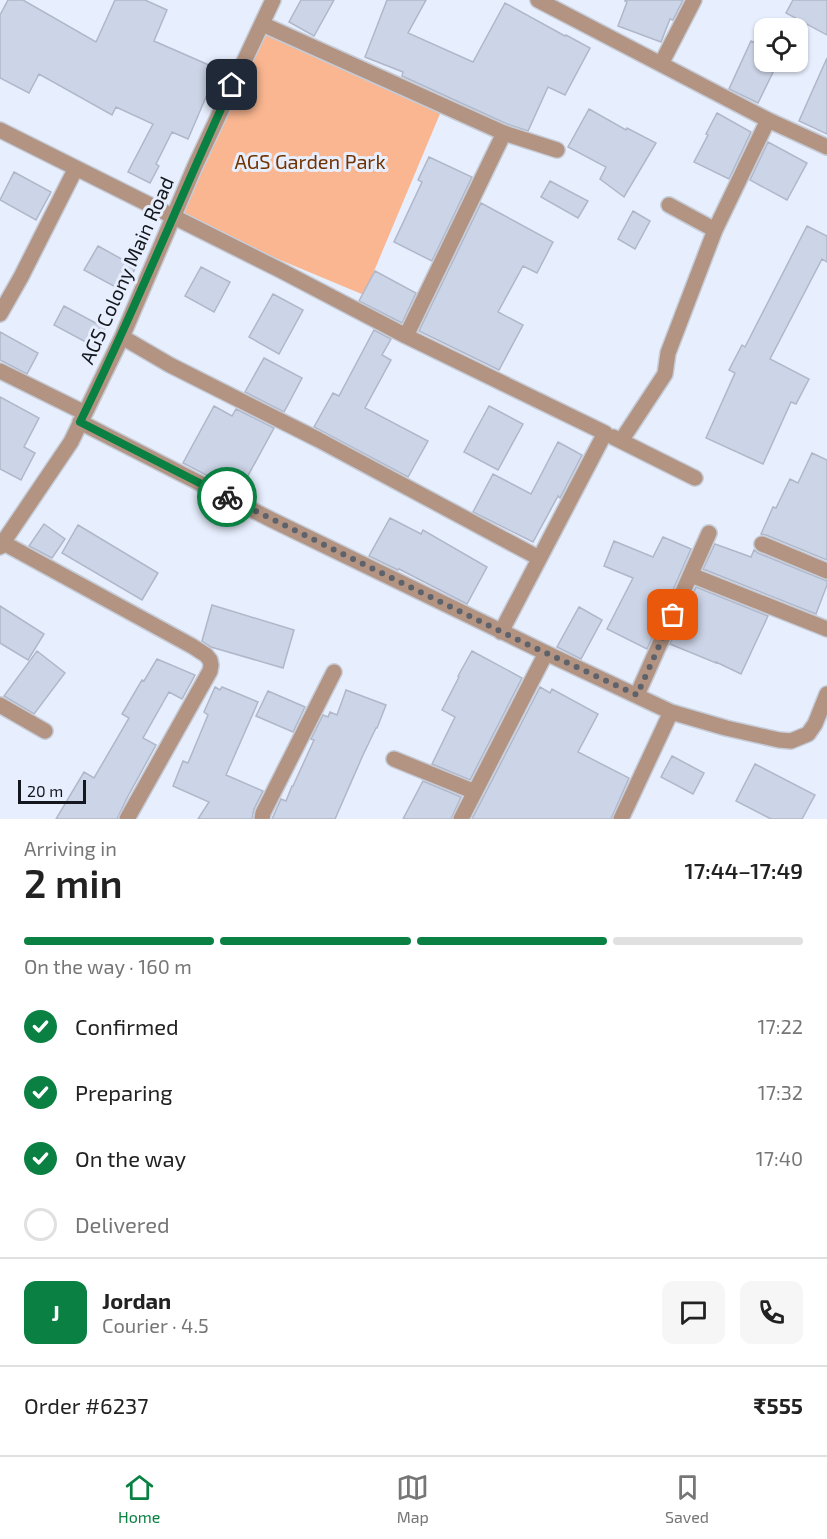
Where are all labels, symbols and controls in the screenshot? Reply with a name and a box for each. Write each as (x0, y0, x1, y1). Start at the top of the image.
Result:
map controls (754, 18, 808, 72)
button: locate (754, 18, 808, 72)
pin (206, 59, 257, 110)
icon: home (215, 68, 248, 101)
park label: AGS Garden Park (234, 149, 386, 173)
street label: AGS Colony Main Road (74, 173, 178, 367)
courier (197, 467, 257, 527)
icon: bike (211, 481, 244, 514)
pin (647, 589, 698, 640)
icon: bag (656, 598, 689, 631)
scale bar (18, 777, 86, 804)
text: 20 m (27, 781, 63, 800)
text: Arriving in (24, 836, 117, 860)
text: 17:44–17:49 (685, 857, 803, 883)
text: 2 min (24, 859, 123, 906)
text: On the way · 160 m (24, 954, 192, 978)
icon: check (24, 1010, 57, 1043)
text: Confirmed (75, 1013, 179, 1039)
text: 17:22 (758, 1014, 803, 1038)
icon: check (24, 1076, 57, 1109)
text: Preparing (75, 1079, 173, 1105)
text: 17:32 (758, 1080, 803, 1104)
icon: check (24, 1142, 57, 1175)
text: On the way (75, 1145, 186, 1171)
text: 17:40 (756, 1146, 803, 1170)
text: Delivered (75, 1211, 170, 1237)
button: chat (662, 1281, 725, 1344)
button: phone (740, 1281, 803, 1344)
text: Jordan (102, 1287, 171, 1313)
text: J (51, 1299, 60, 1325)
text: Courier · 4.5 (102, 1313, 209, 1337)
text: Order #6237 (24, 1392, 149, 1418)
text: ₹555 (754, 1392, 803, 1418)
tab: Home (118, 1471, 160, 1526)
tab: Map (396, 1471, 429, 1526)
tab: Saved (665, 1471, 709, 1526)

